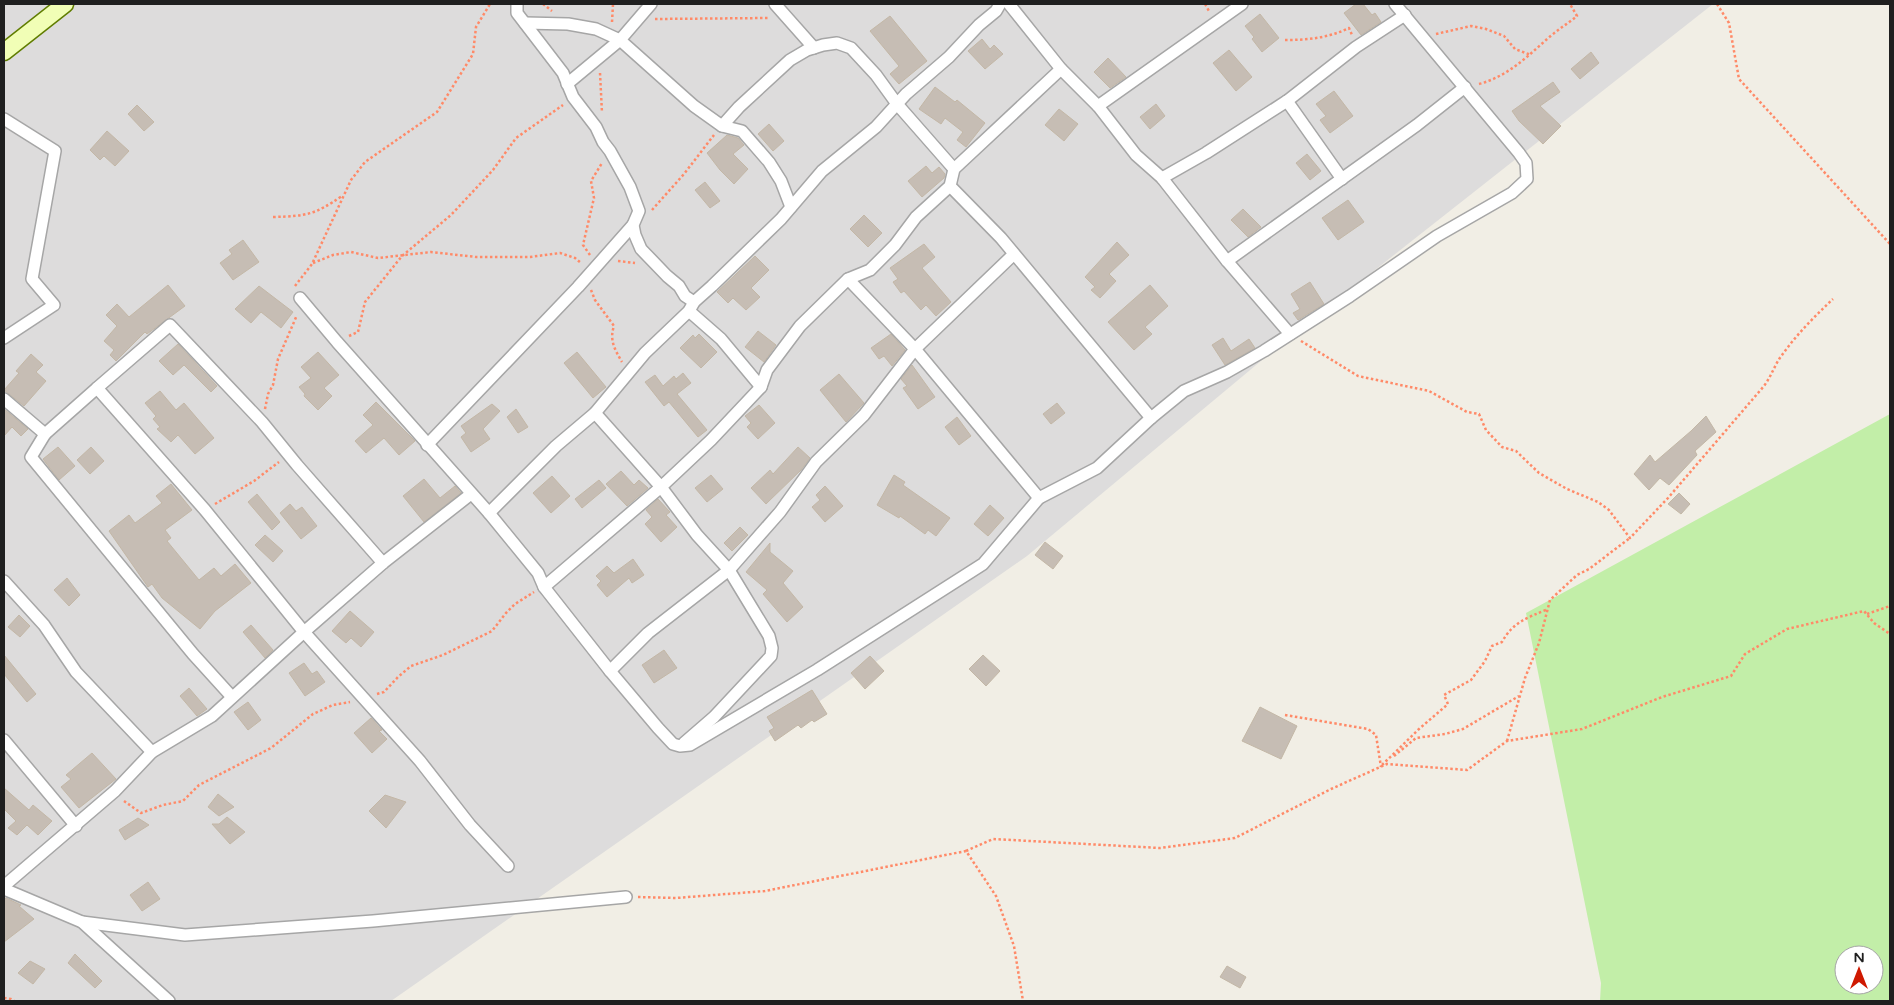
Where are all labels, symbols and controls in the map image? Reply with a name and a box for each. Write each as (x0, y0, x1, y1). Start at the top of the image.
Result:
north arrow (1834, 945, 1884, 995)
text: N (1853, 949, 1865, 966)

